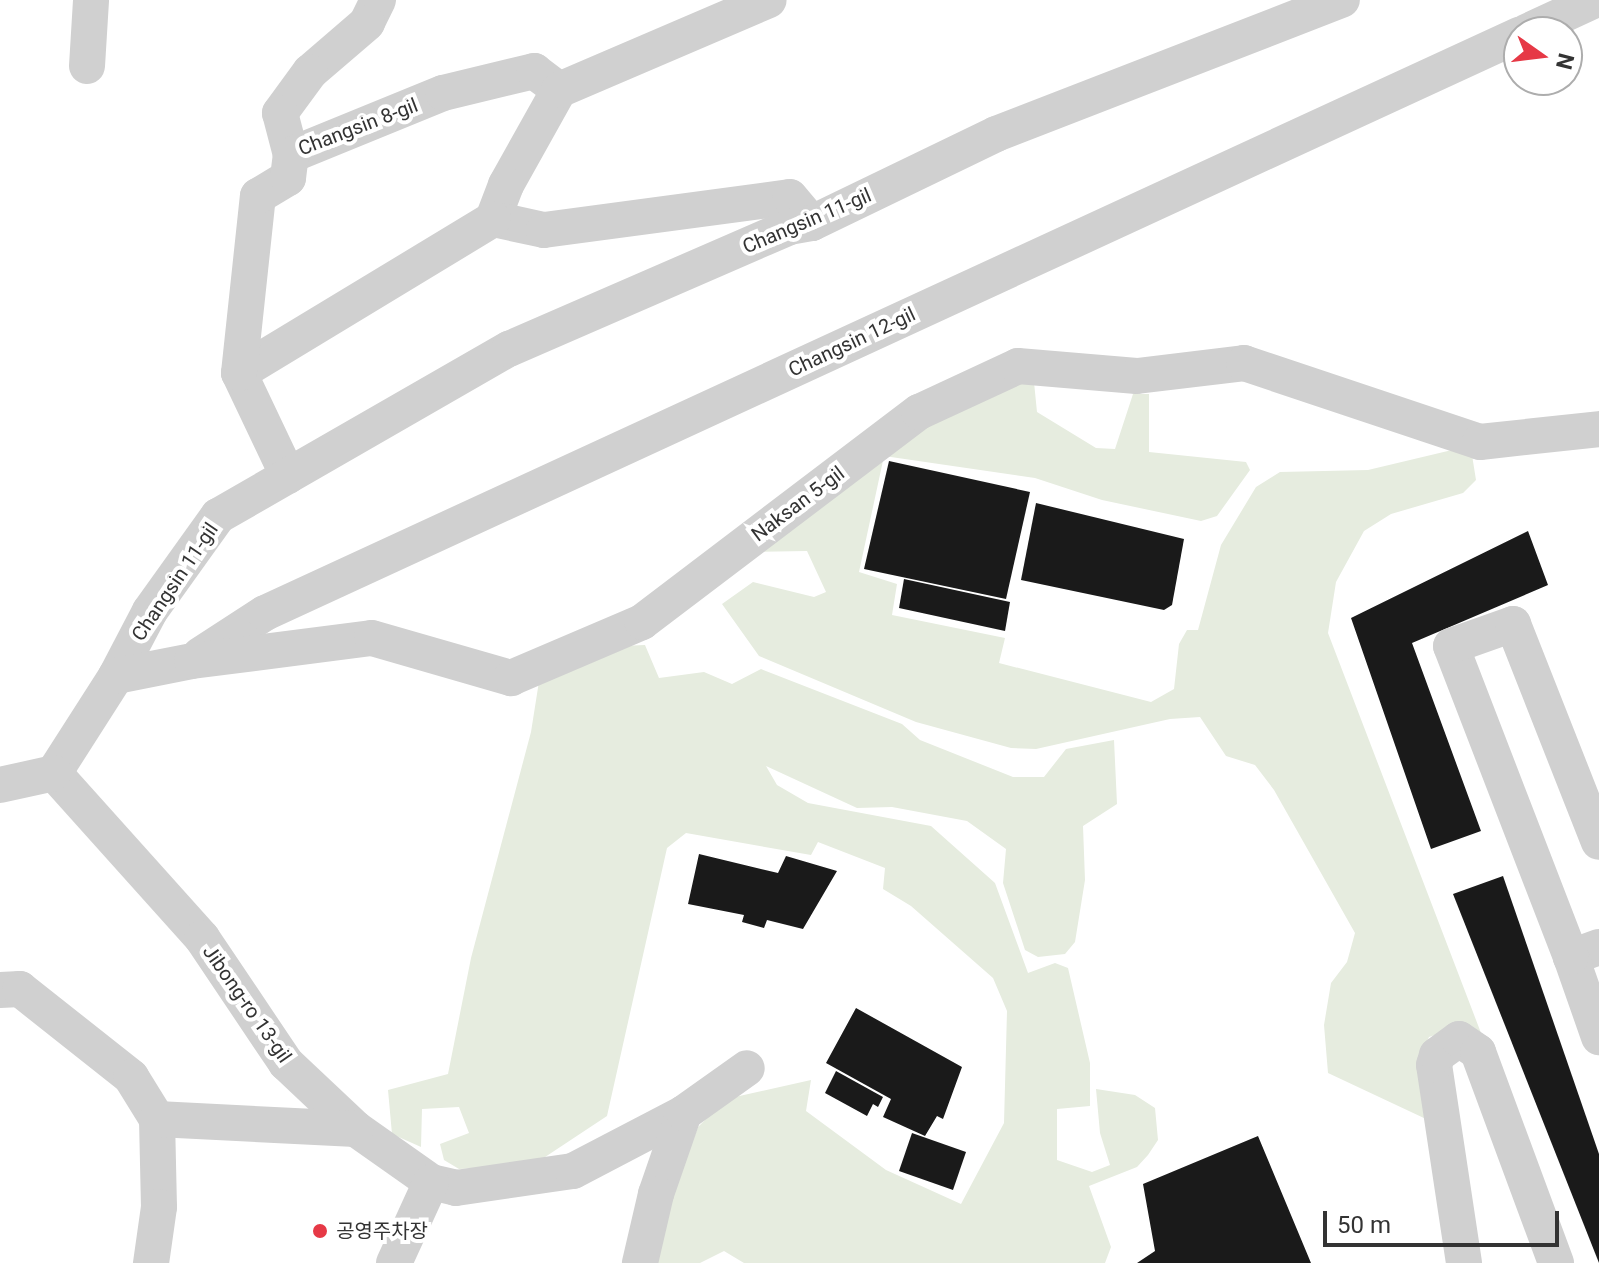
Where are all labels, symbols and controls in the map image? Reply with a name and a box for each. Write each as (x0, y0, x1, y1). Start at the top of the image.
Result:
north arrow (1503, 16, 1583, 96)
text: N (1551, 51, 1579, 72)
street label: Changsin 8-gil (295, 93, 421, 161)
street label: Changsin 11-gil (739, 183, 875, 259)
street label: Changsin 12-gil (785, 302, 919, 382)
street label: Naksan 5-gil (747, 461, 849, 547)
street label: Changsin 11-gil (127, 518, 223, 646)
street label: Jibong-ro 13-gil (198, 940, 296, 1068)
scale bar (1327, 1195, 1563, 1245)
text: 50 m (1337, 1211, 1391, 1239)
place label: 공영주차장 (336, 1219, 428, 1243)
marker: 공영주차장 (311, 1222, 329, 1240)

